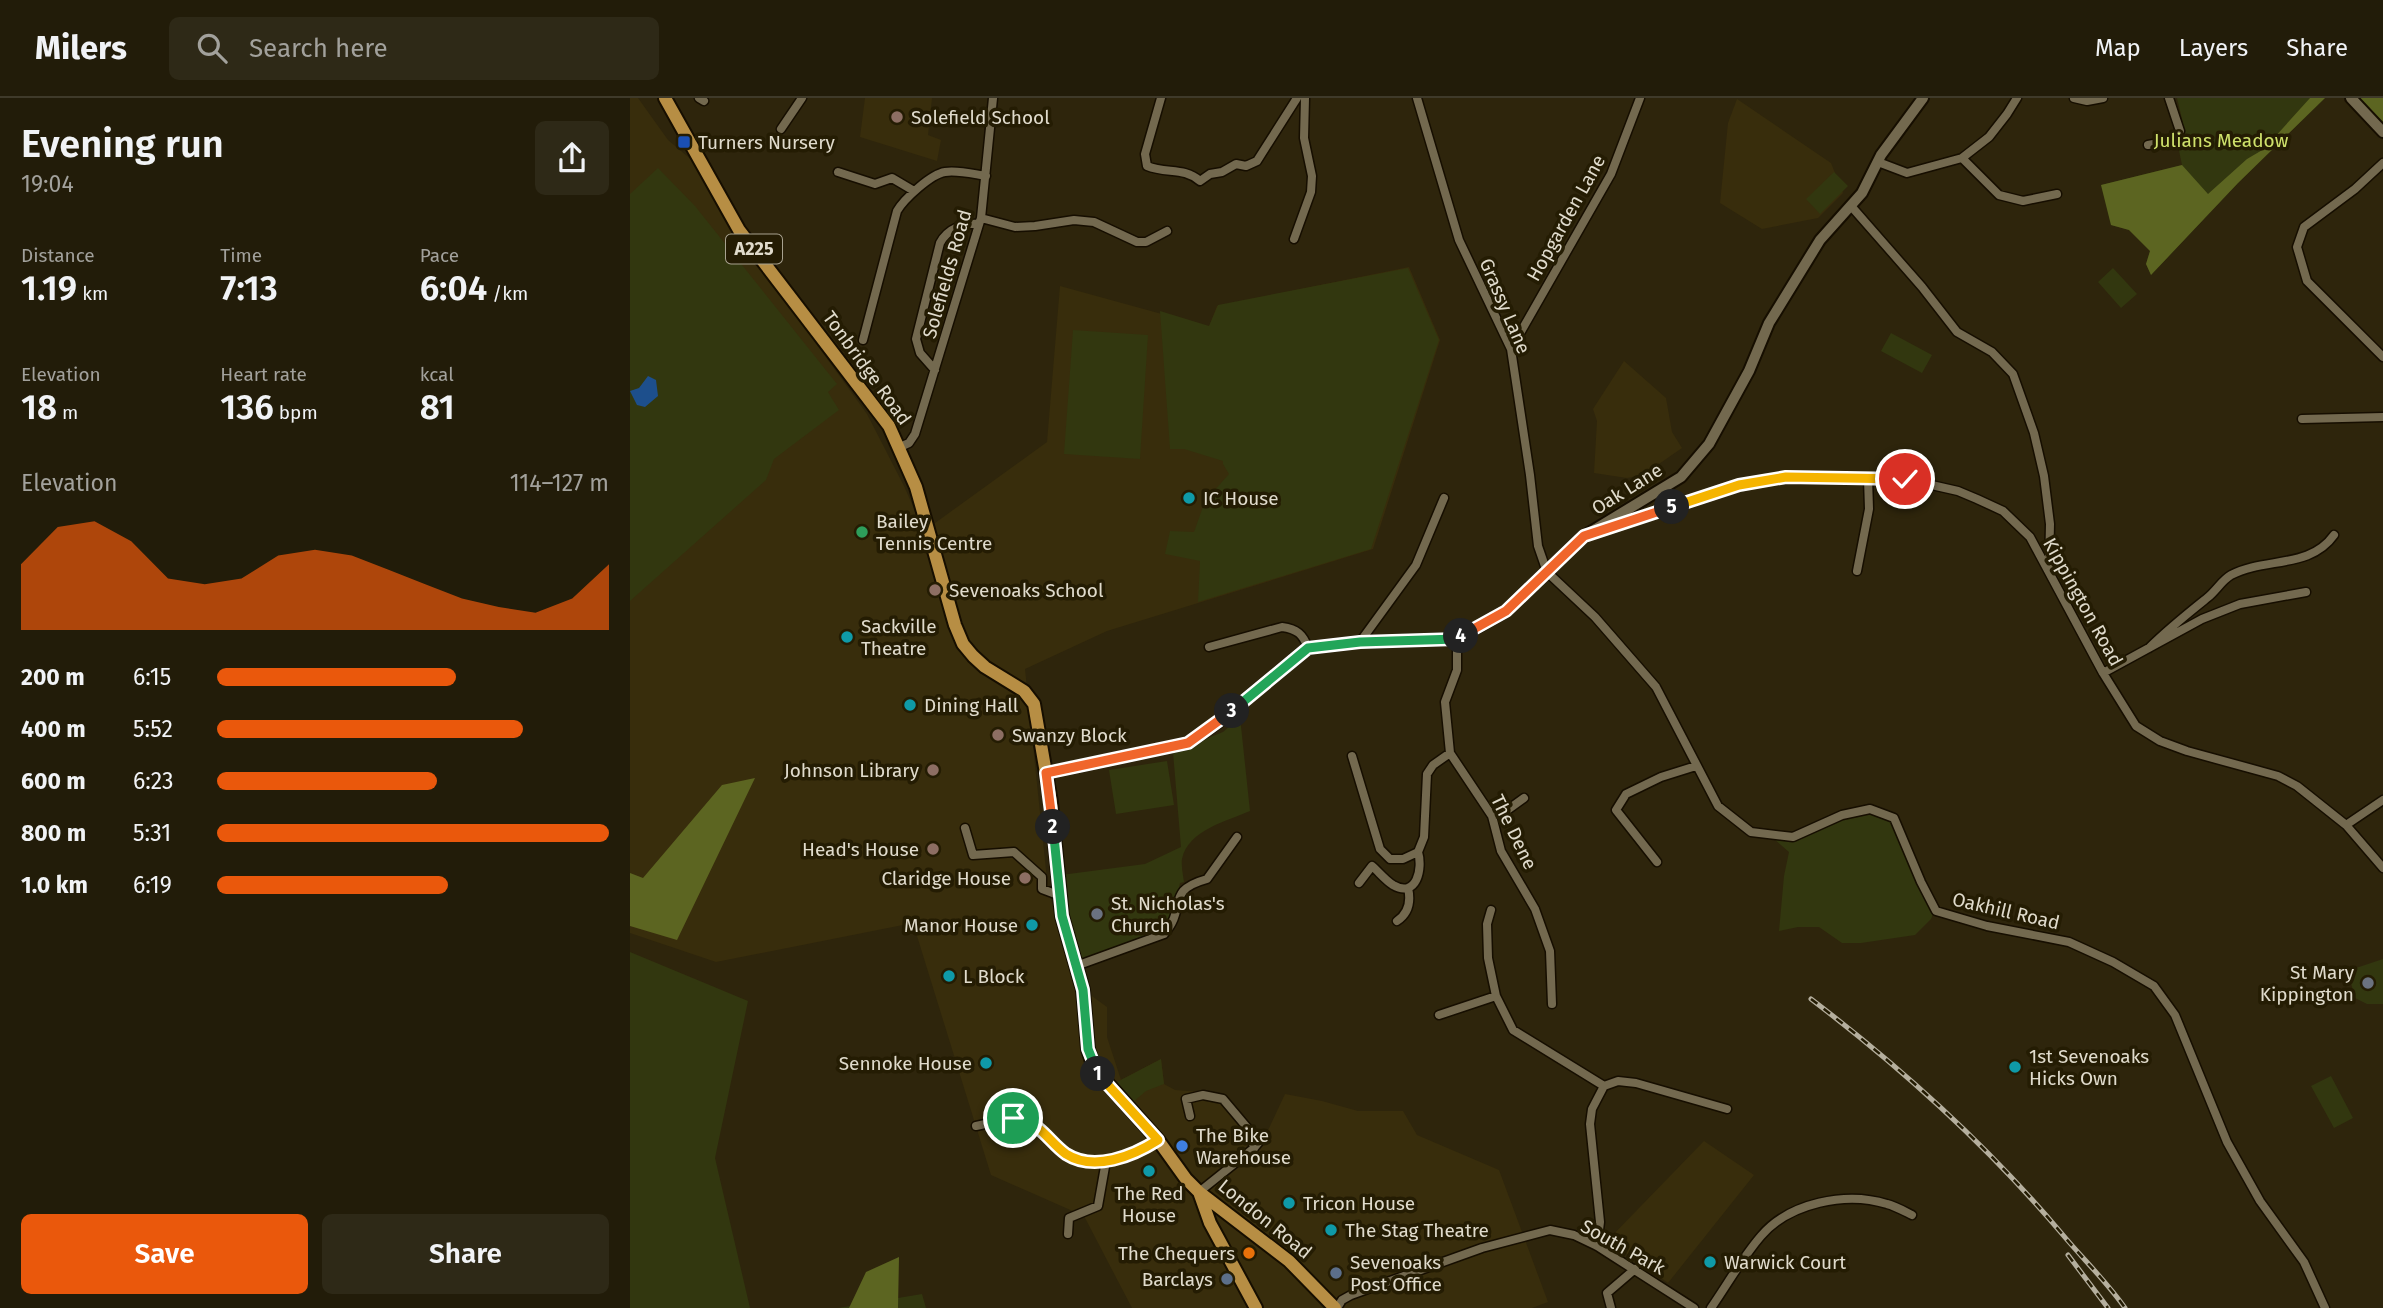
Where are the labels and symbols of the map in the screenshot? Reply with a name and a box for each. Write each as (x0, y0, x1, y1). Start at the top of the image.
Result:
place label: Solefield School (911, 106, 1050, 129)
marker: Solefield School (889, 109, 905, 125)
park label: Julians Meadow (2154, 129, 2289, 152)
place label: Turners Nursery (698, 131, 836, 154)
marker: Turners Nursery (676, 134, 692, 150)
street label: Hopgarden Lane (1522, 151, 1610, 285)
street label: Solefields Road (918, 207, 976, 341)
road number: A225 (726, 234, 782, 264)
street label: Grassy Lane (1475, 255, 1535, 357)
street label: Tonbridge Road (818, 307, 916, 429)
pin (1875, 449, 1935, 509)
street label: Oak Lane (1587, 458, 1667, 520)
place label: IC House (1203, 487, 1279, 510)
marker: IC House (1181, 490, 1197, 506)
pin: 5 (1654, 490, 1690, 524)
place label: Bailey Tennis Centre (876, 510, 992, 555)
marker: Bailey Tennis Centre (854, 524, 870, 540)
street label: Kippington Road (2038, 534, 2128, 670)
place label: Sevenoaks School (949, 579, 1104, 602)
marker: Sevenoaks School (927, 582, 943, 598)
place label: Sackville Theatre (861, 615, 937, 660)
pin: 4 (1444, 618, 1478, 654)
marker: Sackville Theatre (839, 629, 855, 645)
place label: Dining Hall (924, 694, 1019, 717)
pin: 3 (1214, 694, 1250, 728)
marker: Dining Hall (902, 697, 918, 713)
place label: Swanzy Block (1012, 724, 1127, 747)
marker: Swanzy Block (990, 727, 1006, 743)
place label: Johnson Library (784, 759, 920, 782)
marker: Johnson Library (925, 762, 941, 778)
street label: The Dene (1486, 791, 1542, 873)
pin: 2 (1036, 810, 1070, 844)
place label: Head's House (802, 838, 919, 861)
marker: Head's House (925, 841, 941, 857)
place label: Claridge House (881, 867, 1011, 890)
marker: Claridge House (1017, 870, 1033, 886)
street label: Oakhill Road (1950, 887, 2062, 935)
place label: St. Nicholas's Church (1111, 892, 1225, 937)
marker: St. Nicholas's Church (1089, 906, 1105, 922)
place label: Manor House (904, 914, 1018, 937)
marker: Manor House (1024, 917, 1040, 933)
place label: St Mary Kippington (2260, 961, 2355, 1006)
place label: L Block (963, 965, 1025, 988)
marker: L Block (941, 968, 957, 984)
marker: St Mary Kippington (2360, 975, 2376, 991)
place label: 1st Sevenoaks Hicks Own (2029, 1045, 2149, 1090)
place label: Sennoke House (839, 1052, 972, 1075)
marker: Sennoke House (978, 1055, 994, 1071)
pin: 1 (1080, 1056, 1116, 1091)
marker: 1st Sevenoaks Hicks Own (2007, 1059, 2023, 1075)
pin (983, 1088, 1043, 1148)
place label: The Bike Warehouse (1196, 1124, 1291, 1169)
marker: The Bike Warehouse (1174, 1138, 1190, 1154)
marker: The Red House (1141, 1163, 1157, 1179)
street label: London Road (1214, 1174, 1316, 1264)
place label: The Red House (1114, 1182, 1184, 1227)
place label: Tricon House (1303, 1192, 1415, 1215)
marker: Tricon House (1281, 1195, 1297, 1211)
street label: South Park (1577, 1214, 1669, 1280)
place label: The Stag Theatre (1345, 1219, 1489, 1242)
marker: The Stag Theatre (1323, 1222, 1339, 1238)
place label: The Chequers (1118, 1242, 1235, 1265)
marker: The Chequers (1241, 1245, 1257, 1261)
place label: Sevenoaks Post Office (1350, 1251, 1442, 1296)
place label: Warwick Court (1724, 1251, 1846, 1274)
marker: Warwick Court (1702, 1254, 1718, 1270)
marker: Sevenoaks Post Office (1328, 1265, 1344, 1281)
place label: Barclays (1142, 1268, 1213, 1291)
marker: Barclays (1219, 1271, 1235, 1287)

